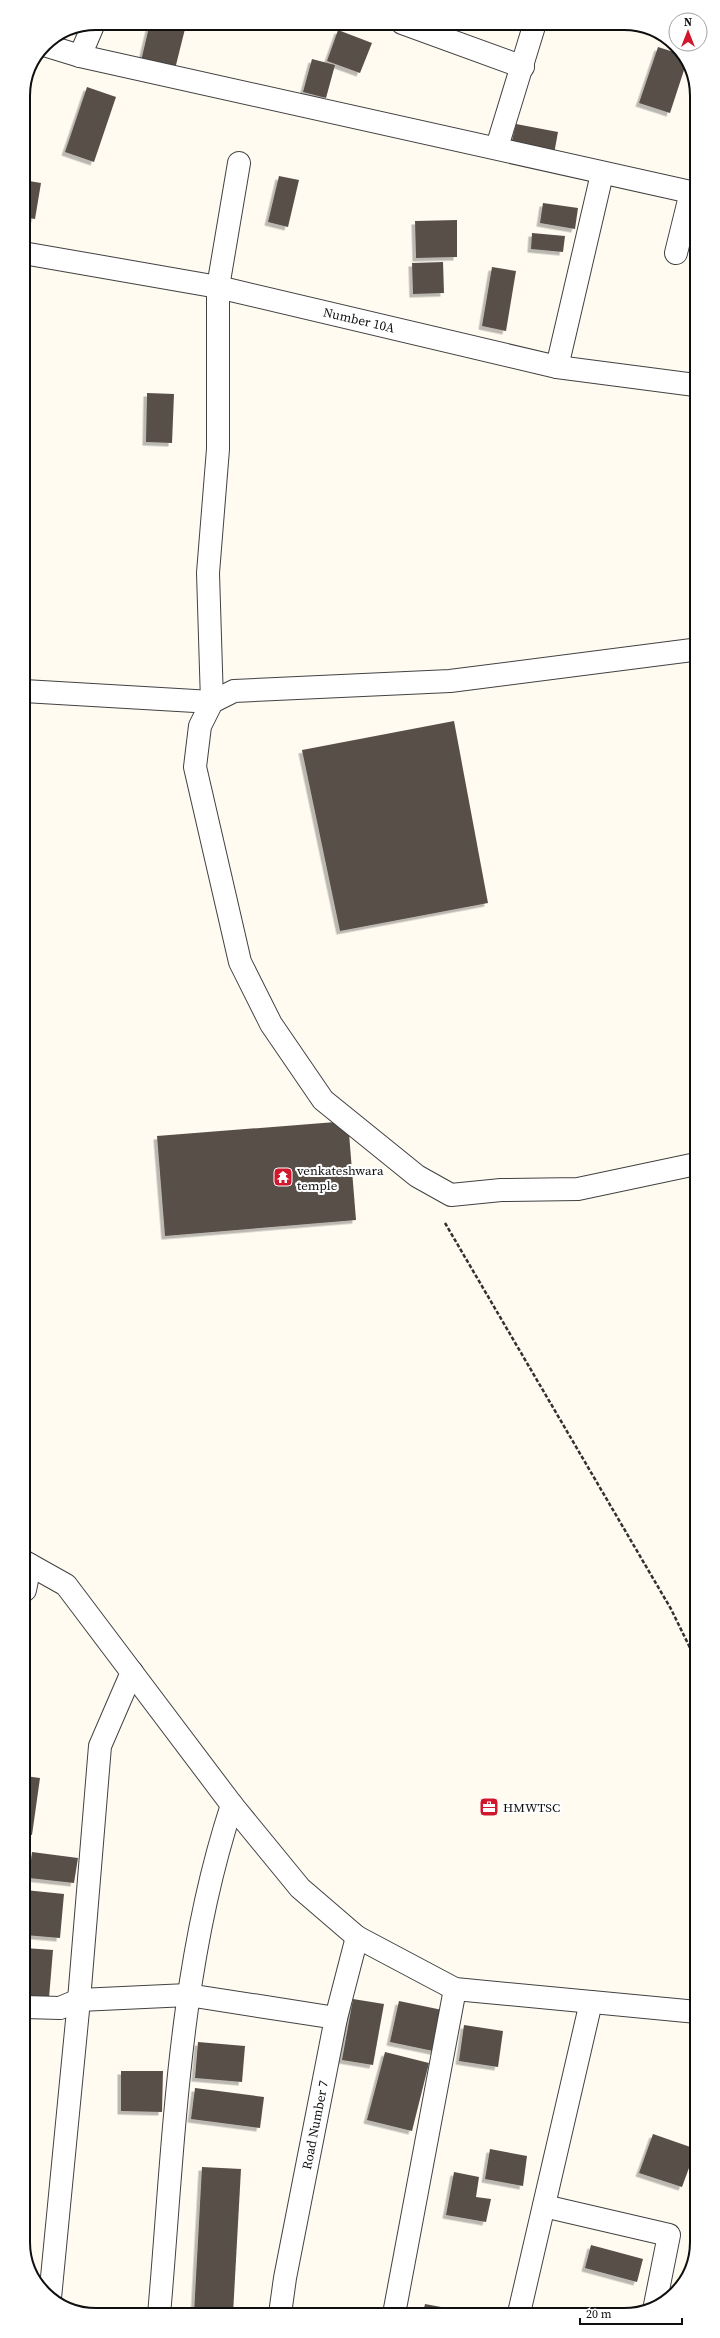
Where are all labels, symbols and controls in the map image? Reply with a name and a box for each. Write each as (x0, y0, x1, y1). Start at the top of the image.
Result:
north arrow (668, 12, 708, 52)
text: N (684, 15, 692, 30)
street label: Number 10A (322, 304, 397, 337)
place label: venkateshwara temple (297, 1162, 384, 1194)
temple icon: venkateshwara temple (272, 1166, 294, 1188)
office icon: HMWTSC (478, 1796, 500, 1818)
place label: HMWTSC (503, 1799, 560, 1816)
street label: Road Number 7 (298, 2079, 332, 2171)
scale bar (580, 2300, 682, 2326)
text: 20 m (586, 2306, 612, 2322)

